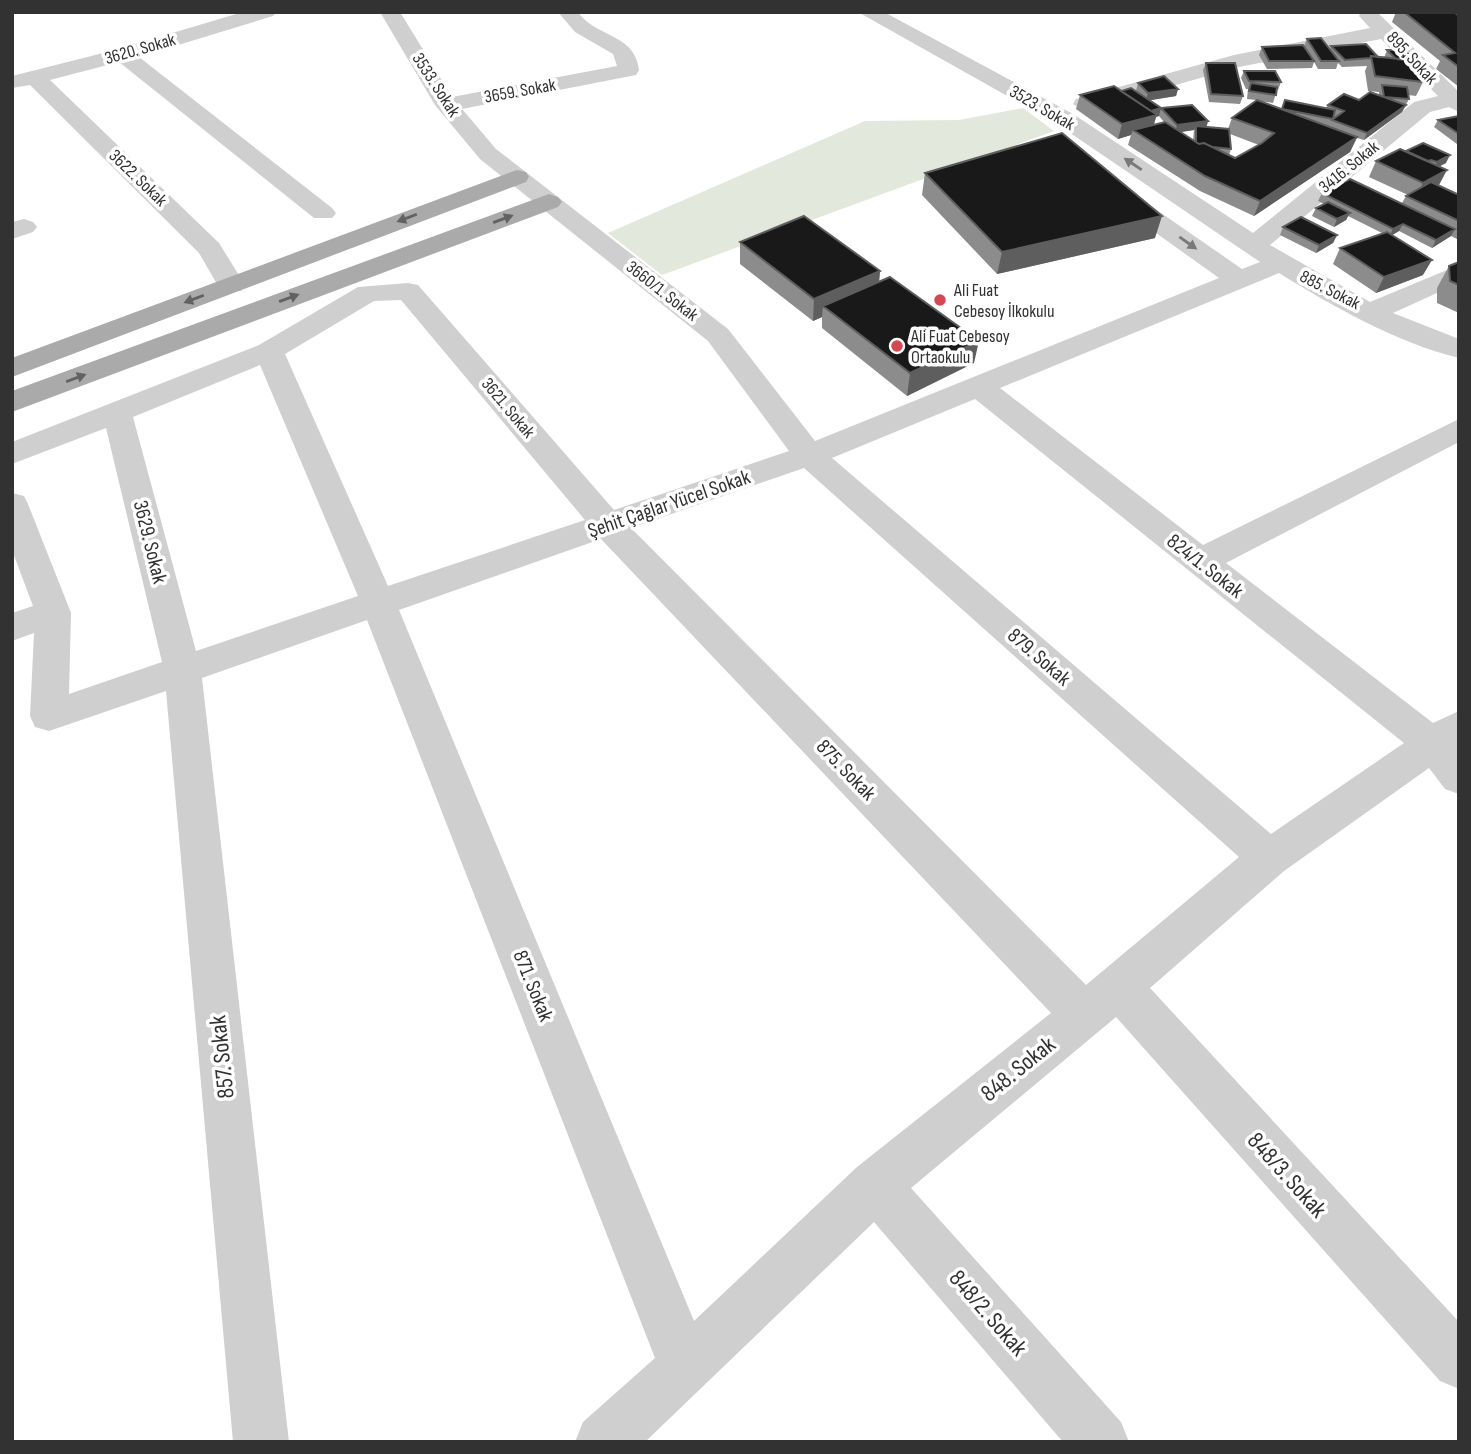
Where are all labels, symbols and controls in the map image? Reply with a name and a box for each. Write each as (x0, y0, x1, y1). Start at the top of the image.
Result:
street label: 895. Sokak (1382, 27, 1442, 89)
street label: 3620. Sokak (102, 29, 178, 69)
street label: 3533. Sokak (408, 49, 464, 121)
street label: 3659. Sokak (483, 74, 558, 108)
street label: 3523. Sokak (1006, 81, 1078, 135)
street label: 3416. Sokak (1315, 136, 1383, 198)
street label: 3622. Sokak (105, 145, 171, 211)
one-way arrow (1124, 157, 1142, 171)
one-way arrow (397, 213, 418, 224)
one-way arrow (492, 213, 513, 224)
one-way arrow (1179, 236, 1197, 250)
street label: 3660/1. Sokak (622, 256, 702, 326)
street label: 885. Sokak (1296, 266, 1364, 314)
place label: Ali Fuat Cebesoy İlkokulu (953, 280, 1054, 322)
one-way arrow (279, 292, 300, 303)
marker: Ali Fuat Cebesoy İlkokulu (932, 292, 948, 308)
one-way arrow (184, 294, 205, 305)
place label: Ali Fuat Cebesoy Ortaokulu (910, 326, 1010, 368)
marker: Ali Fuat Cebesoy Ortaokulu (889, 338, 905, 354)
one-way arrow (66, 372, 87, 383)
street label: 3621. Sokak (477, 374, 539, 442)
street label: Şehit Çağlar Yücel Sokak (584, 464, 754, 544)
street label: 3629. Sokak (128, 498, 172, 586)
street label: 824/1. Sokak (1162, 528, 1248, 604)
street label: 879. Sokak (1002, 623, 1076, 691)
street label: 875. Sokak (811, 734, 881, 806)
street label: 871. Sokak (507, 947, 559, 1025)
street label: 857. Sokak (203, 1014, 241, 1100)
street label: 848. Sokak (975, 1030, 1061, 1108)
street label: 848/3. Sokak (1241, 1126, 1333, 1224)
street label: 848/2. Sokak (943, 1264, 1033, 1362)

